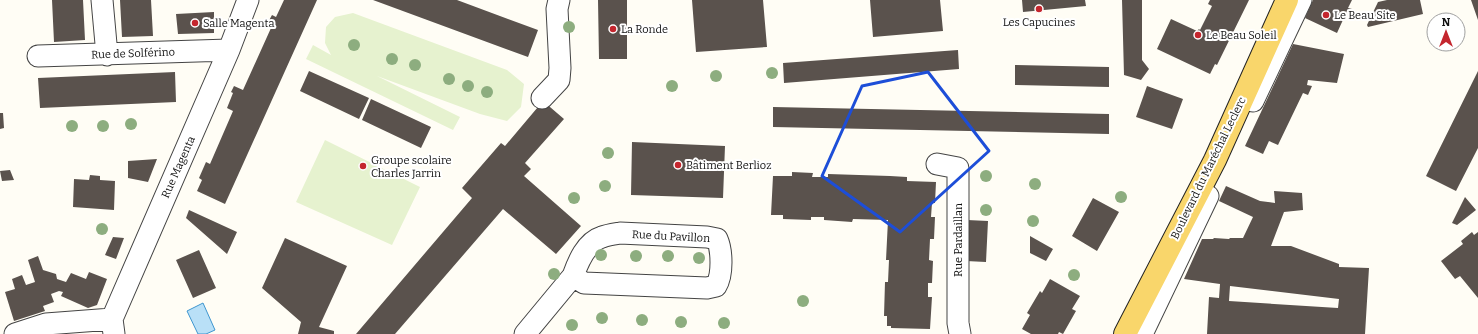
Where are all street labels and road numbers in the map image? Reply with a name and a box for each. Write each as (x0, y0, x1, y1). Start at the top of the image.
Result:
street label: Rue de Solférino (91, 46, 175, 61)
street label: Boulevard du Maréchal Leclerc (1168, 95, 1249, 241)
street label: Rue Magenta (159, 134, 198, 200)
street label: Rue Pardaillan (952, 203, 965, 277)
street label: Rue du Pavillon (632, 228, 710, 245)

